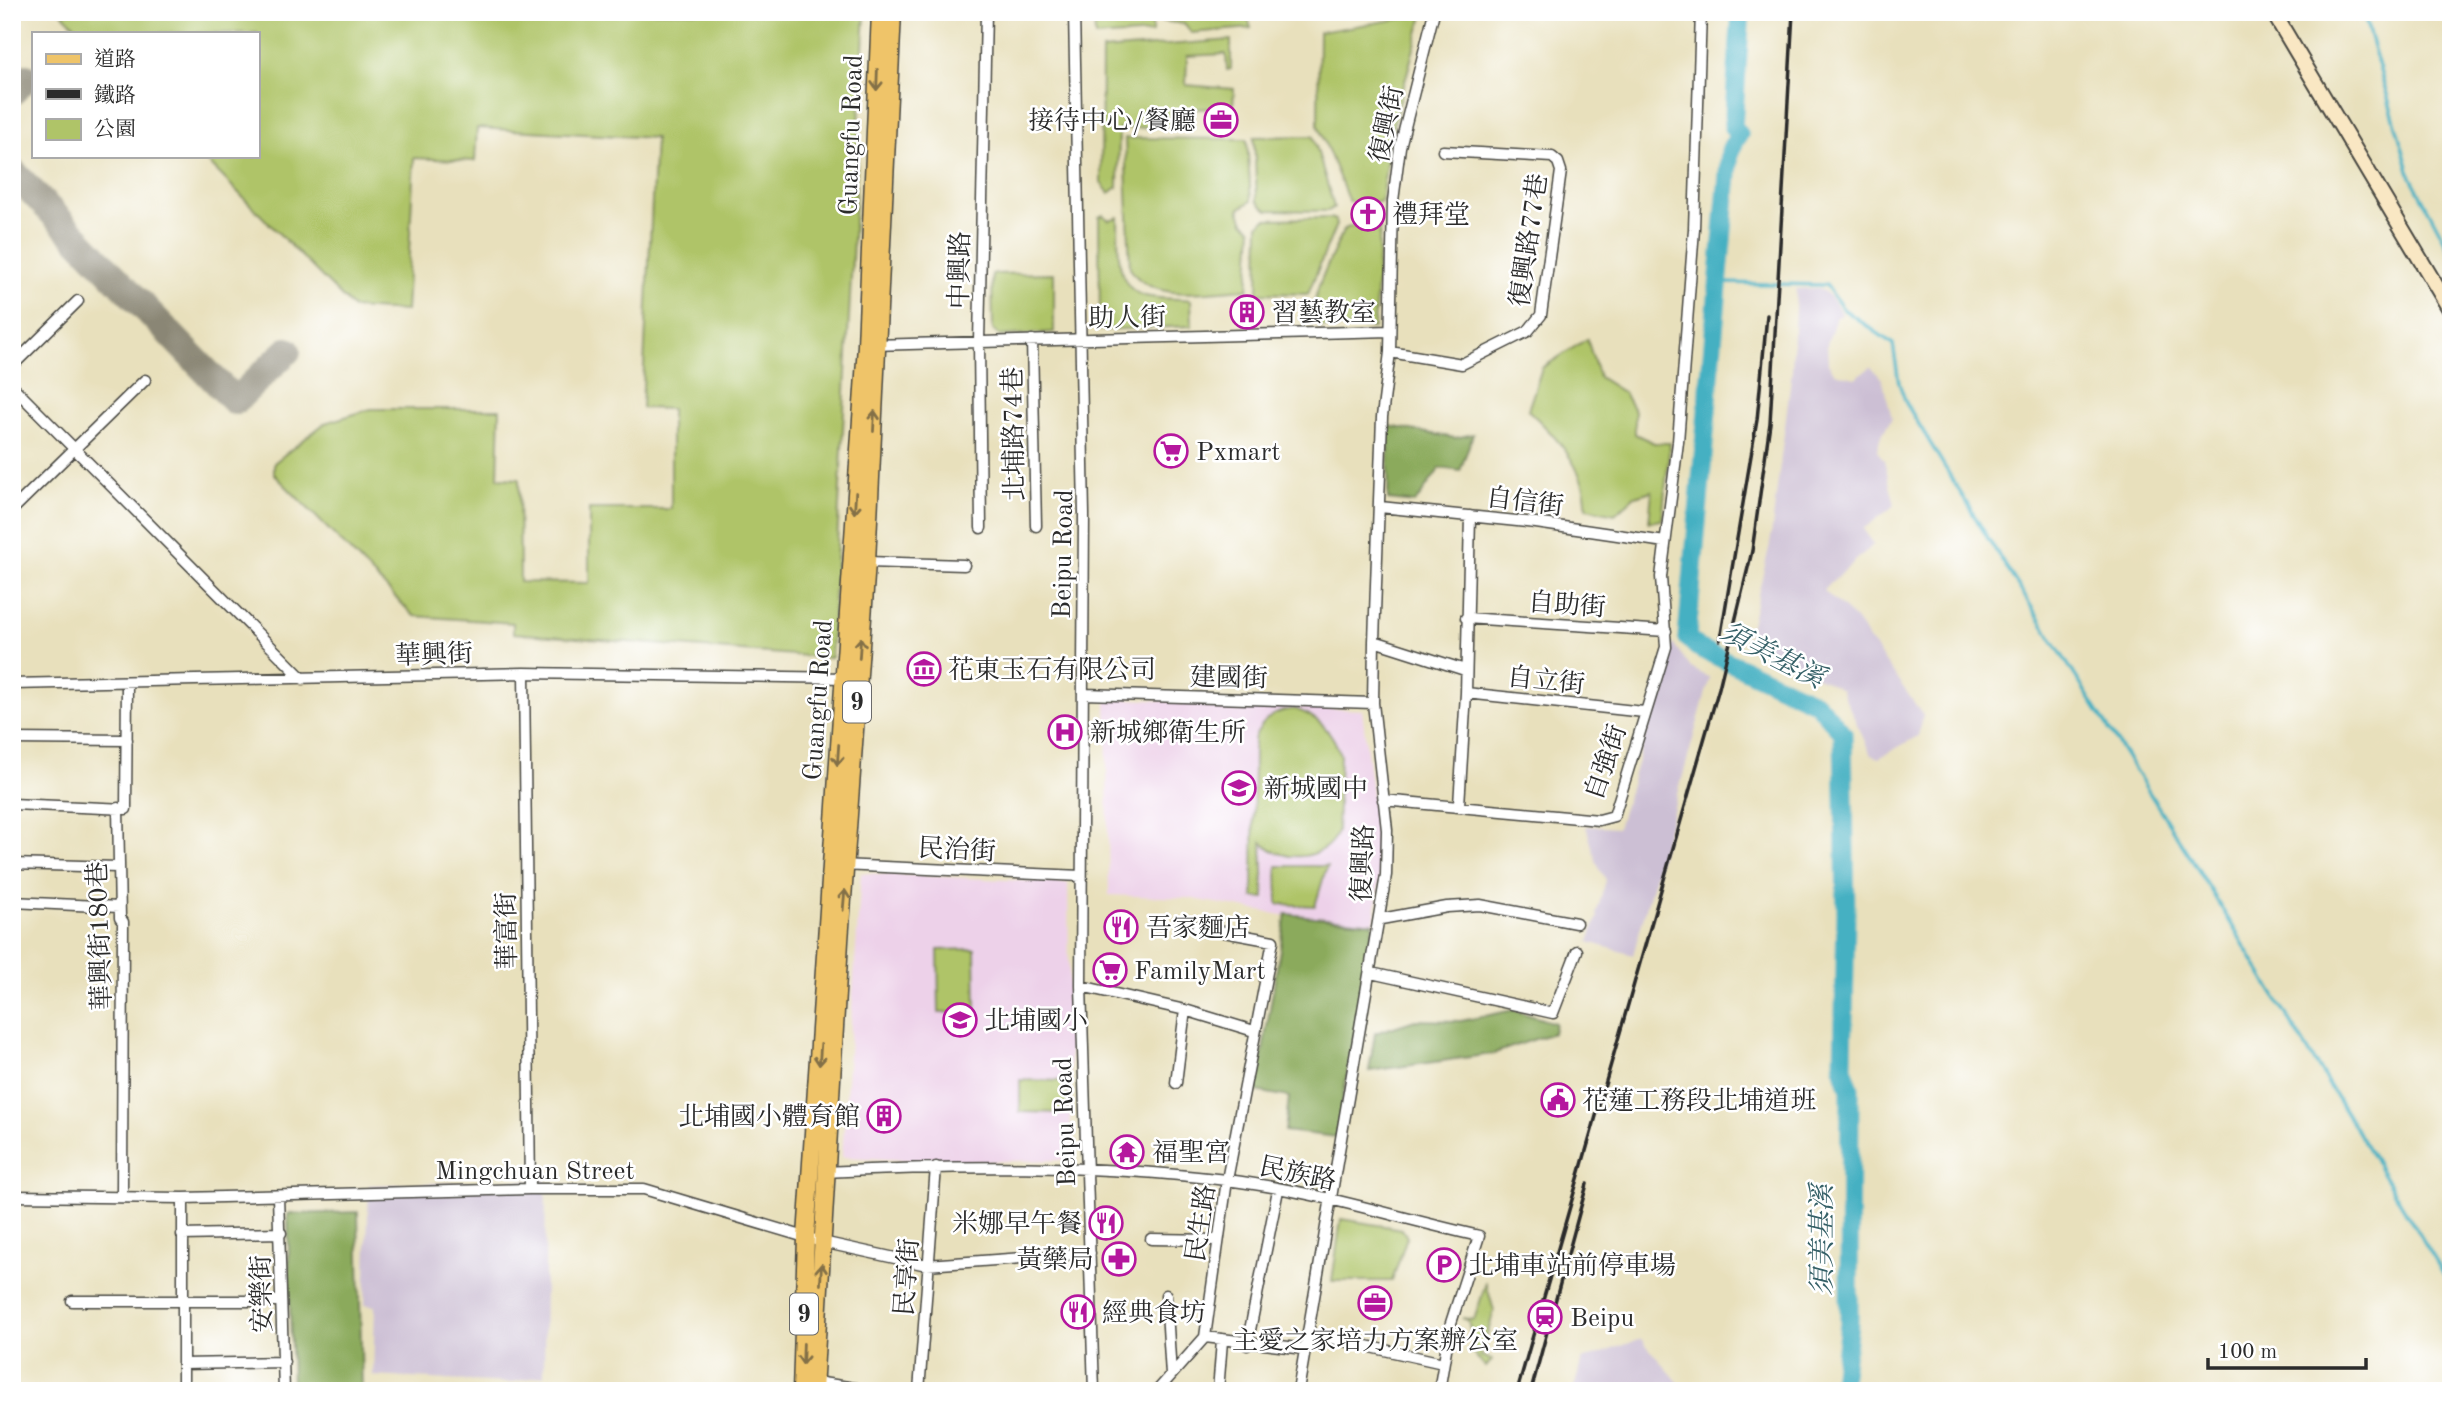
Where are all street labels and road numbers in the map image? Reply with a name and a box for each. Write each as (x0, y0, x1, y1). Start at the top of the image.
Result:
street label: Guangfu Road (836, 54, 868, 216)
street label: 復興街 (1365, 83, 1409, 165)
street label: 復興路77巷 (1506, 172, 1552, 309)
street label: 中興路 (945, 231, 975, 309)
street label: 助人街 (1088, 303, 1166, 333)
street label: 北埔路74巷 (999, 367, 1029, 501)
street label: 自信街 (1484, 482, 1565, 521)
street label: Beipu Road (1050, 489, 1078, 619)
street label: 自助街 (1527, 588, 1607, 622)
street label: Guangfu Road (800, 619, 838, 781)
street label: 華興街 (395, 640, 474, 670)
street label: 建國街 (1190, 663, 1268, 693)
street label: 自立街 (1506, 663, 1586, 699)
road number: 9 (843, 682, 871, 722)
street label: 自強街 (1580, 721, 1632, 804)
street label: 復興路 (1348, 824, 1378, 903)
street label: 民治街 (917, 834, 997, 866)
street label: 華興街180巷 (83, 861, 117, 1011)
street label: 華富街 (491, 892, 522, 970)
street label: Beipu Road (1051, 1057, 1081, 1187)
street label: 民族路 (1257, 1152, 1339, 1196)
street label: Mingchuan Street (435, 1159, 635, 1185)
street label: 民生路 (1182, 1183, 1220, 1264)
street label: 民享街 (889, 1237, 924, 1317)
street label: 安樂街 (247, 1255, 277, 1333)
road number: 9 (790, 1294, 818, 1334)

